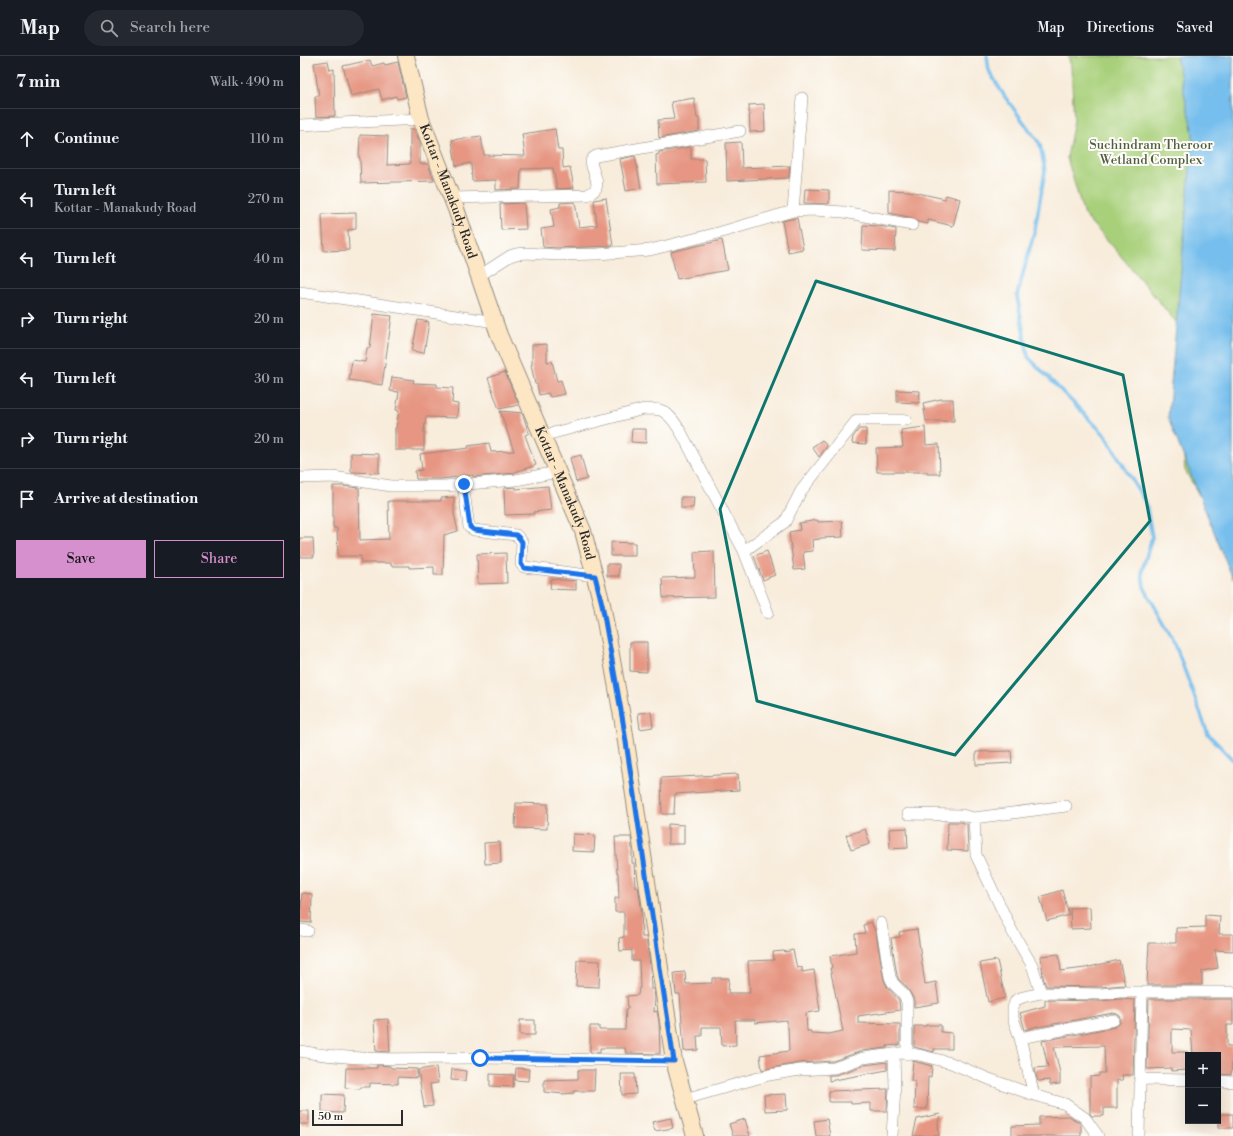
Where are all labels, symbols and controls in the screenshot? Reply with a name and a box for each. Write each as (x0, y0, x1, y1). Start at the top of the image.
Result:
search box (84, 10, 364, 46)
text: Map (20, 16, 60, 40)
icon: search (98, 17, 120, 39)
text: Search here (130, 18, 210, 37)
text: Map (1037, 19, 1065, 37)
text: Directions (1087, 19, 1154, 37)
text: Saved (1176, 19, 1213, 37)
text: 7 min (16, 71, 60, 93)
text: Walk · 490 m (210, 74, 284, 90)
street label: Kottar - Manakudy Road (416, 122, 481, 261)
icon: ahead (16, 128, 38, 150)
text: Continue (54, 129, 119, 148)
text: 110 m (250, 131, 284, 147)
park label: Suchindram Theroor Wetland Complex (1089, 137, 1213, 168)
text: Turn left (54, 181, 116, 200)
icon: left (16, 188, 38, 210)
text: 270 m (248, 191, 284, 207)
text: Kottar - Manakudy Road (54, 200, 196, 216)
icon: left (16, 248, 38, 270)
text: Turn left (54, 249, 116, 268)
text: 40 m (254, 251, 284, 267)
icon: right (16, 308, 38, 330)
text: Turn right (54, 309, 128, 328)
text: 20 m (254, 311, 284, 327)
icon: left (16, 368, 38, 390)
text: Turn left (54, 369, 116, 388)
text: 30 m (254, 371, 284, 387)
street label: Kottar - Manakudy Road (531, 424, 598, 562)
icon: right (16, 428, 38, 450)
text: Turn right (54, 429, 128, 448)
text: 20 m (254, 431, 284, 447)
route end (455, 475, 473, 493)
icon: arrive (16, 488, 38, 510)
text: Arrive at destination (54, 489, 198, 508)
button: Save (16, 540, 146, 578)
button: Share (154, 540, 284, 578)
route start (471, 1049, 489, 1067)
map controls (1185, 1052, 1221, 1124)
button: + (1185, 1052, 1221, 1088)
button: − (1185, 1088, 1221, 1124)
scale bar (312, 1108, 403, 1127)
text: 50 m (318, 1110, 343, 1124)

